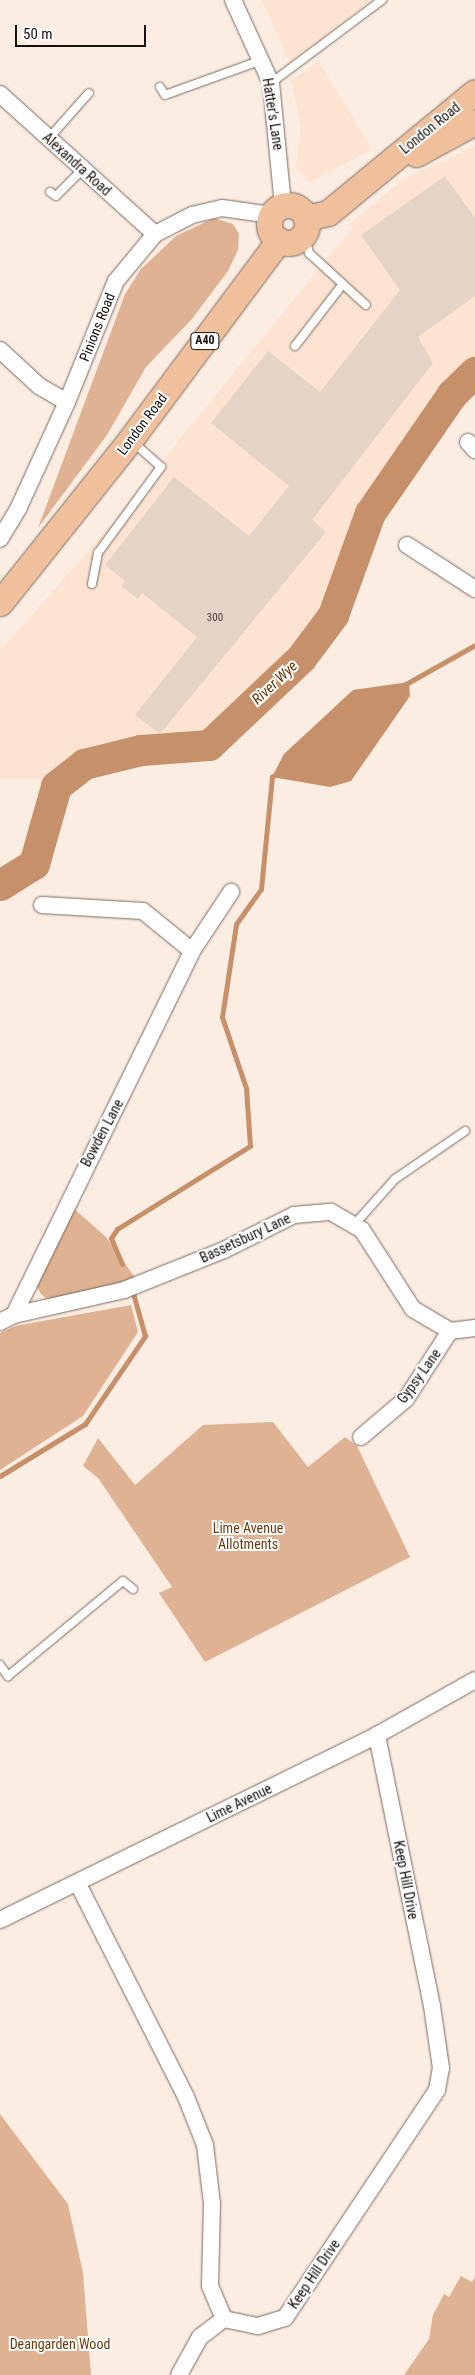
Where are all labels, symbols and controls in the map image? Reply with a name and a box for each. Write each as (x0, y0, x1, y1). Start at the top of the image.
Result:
scale bar (18, 15, 149, 47)
text: 50 m (23, 25, 53, 43)
street label: Hatter's Lane (259, 77, 287, 151)
street label: London Road (397, 99, 463, 157)
street label: Alexandra Road (39, 129, 115, 199)
street label: Pinions Road (76, 290, 118, 364)
road number: A40 (190, 332, 220, 351)
street label: London Road (113, 390, 171, 458)
house number: 300 (207, 611, 223, 625)
water label: River Wye (248, 657, 302, 709)
street label: Bowden Lane (77, 1096, 127, 1170)
street label: Bassetsbury Lane (197, 1210, 293, 1266)
street label: Gypsy Lane (394, 1346, 444, 1406)
park label: Lime Avenue Allotments (213, 1520, 283, 1552)
street label: Lime Avenue (204, 1780, 274, 1826)
street label: Keep Hill Drive (390, 1839, 422, 1921)
street label: Keep Hill Drive (285, 2236, 343, 2312)
park label: Deangarden Wood (10, 2336, 110, 2352)

